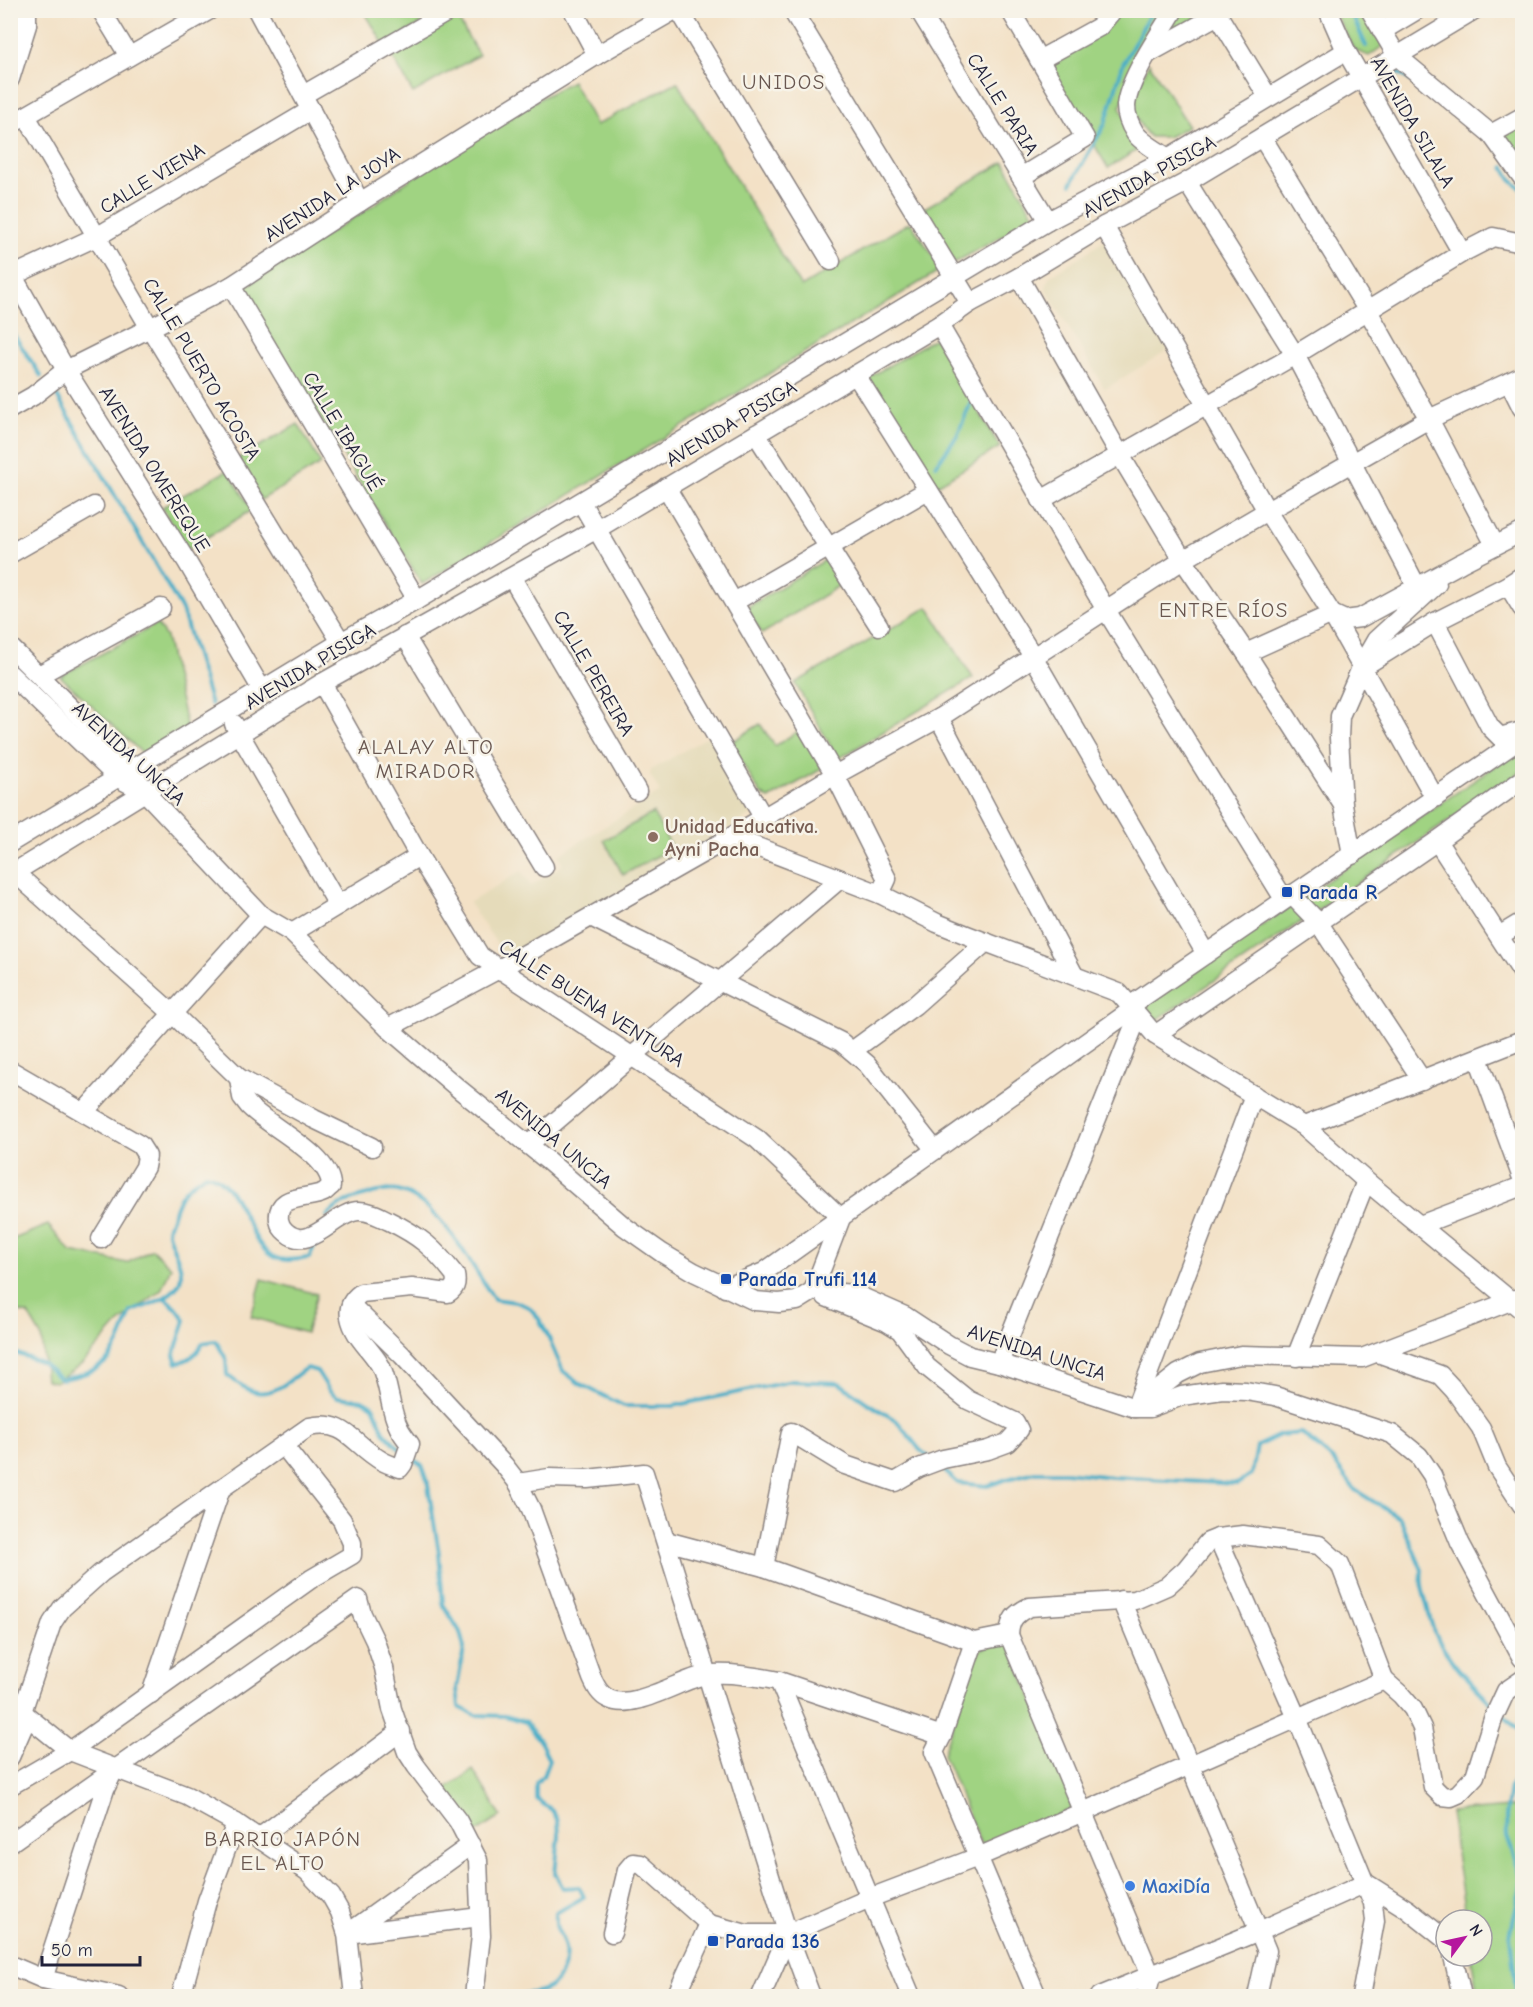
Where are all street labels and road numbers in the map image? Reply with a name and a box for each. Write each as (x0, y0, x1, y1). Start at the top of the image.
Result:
street label: CALLE PARIA (962, 49, 1043, 160)
street label: AVENIDA SILALA (1366, 53, 1460, 192)
street label: AVENIDA PISIGA (1079, 130, 1220, 223)
street label: CALLE VIENA (96, 138, 209, 219)
street label: AVENIDA LA JOYA (260, 142, 405, 247)
street label: CALLE PUERTO ACOSTA (138, 274, 265, 465)
street label: CALLE IBAGUÉ (298, 368, 387, 495)
street label: AVENIDA PISIGA (662, 375, 801, 472)
street label: AVENIDA OMEREQUE (94, 382, 215, 556)
street label: CALLE PEREIRA (548, 606, 639, 740)
street label: AVENIDA PISIGA (241, 618, 380, 715)
street label: AVENIDA UNCIA (67, 697, 190, 810)
street label: CALLE BUENA VENTURA (495, 935, 689, 1072)
street label: AVENIDA UNCIA (491, 1083, 617, 1194)
street label: AVENIDA UNCIA (965, 1319, 1109, 1386)

